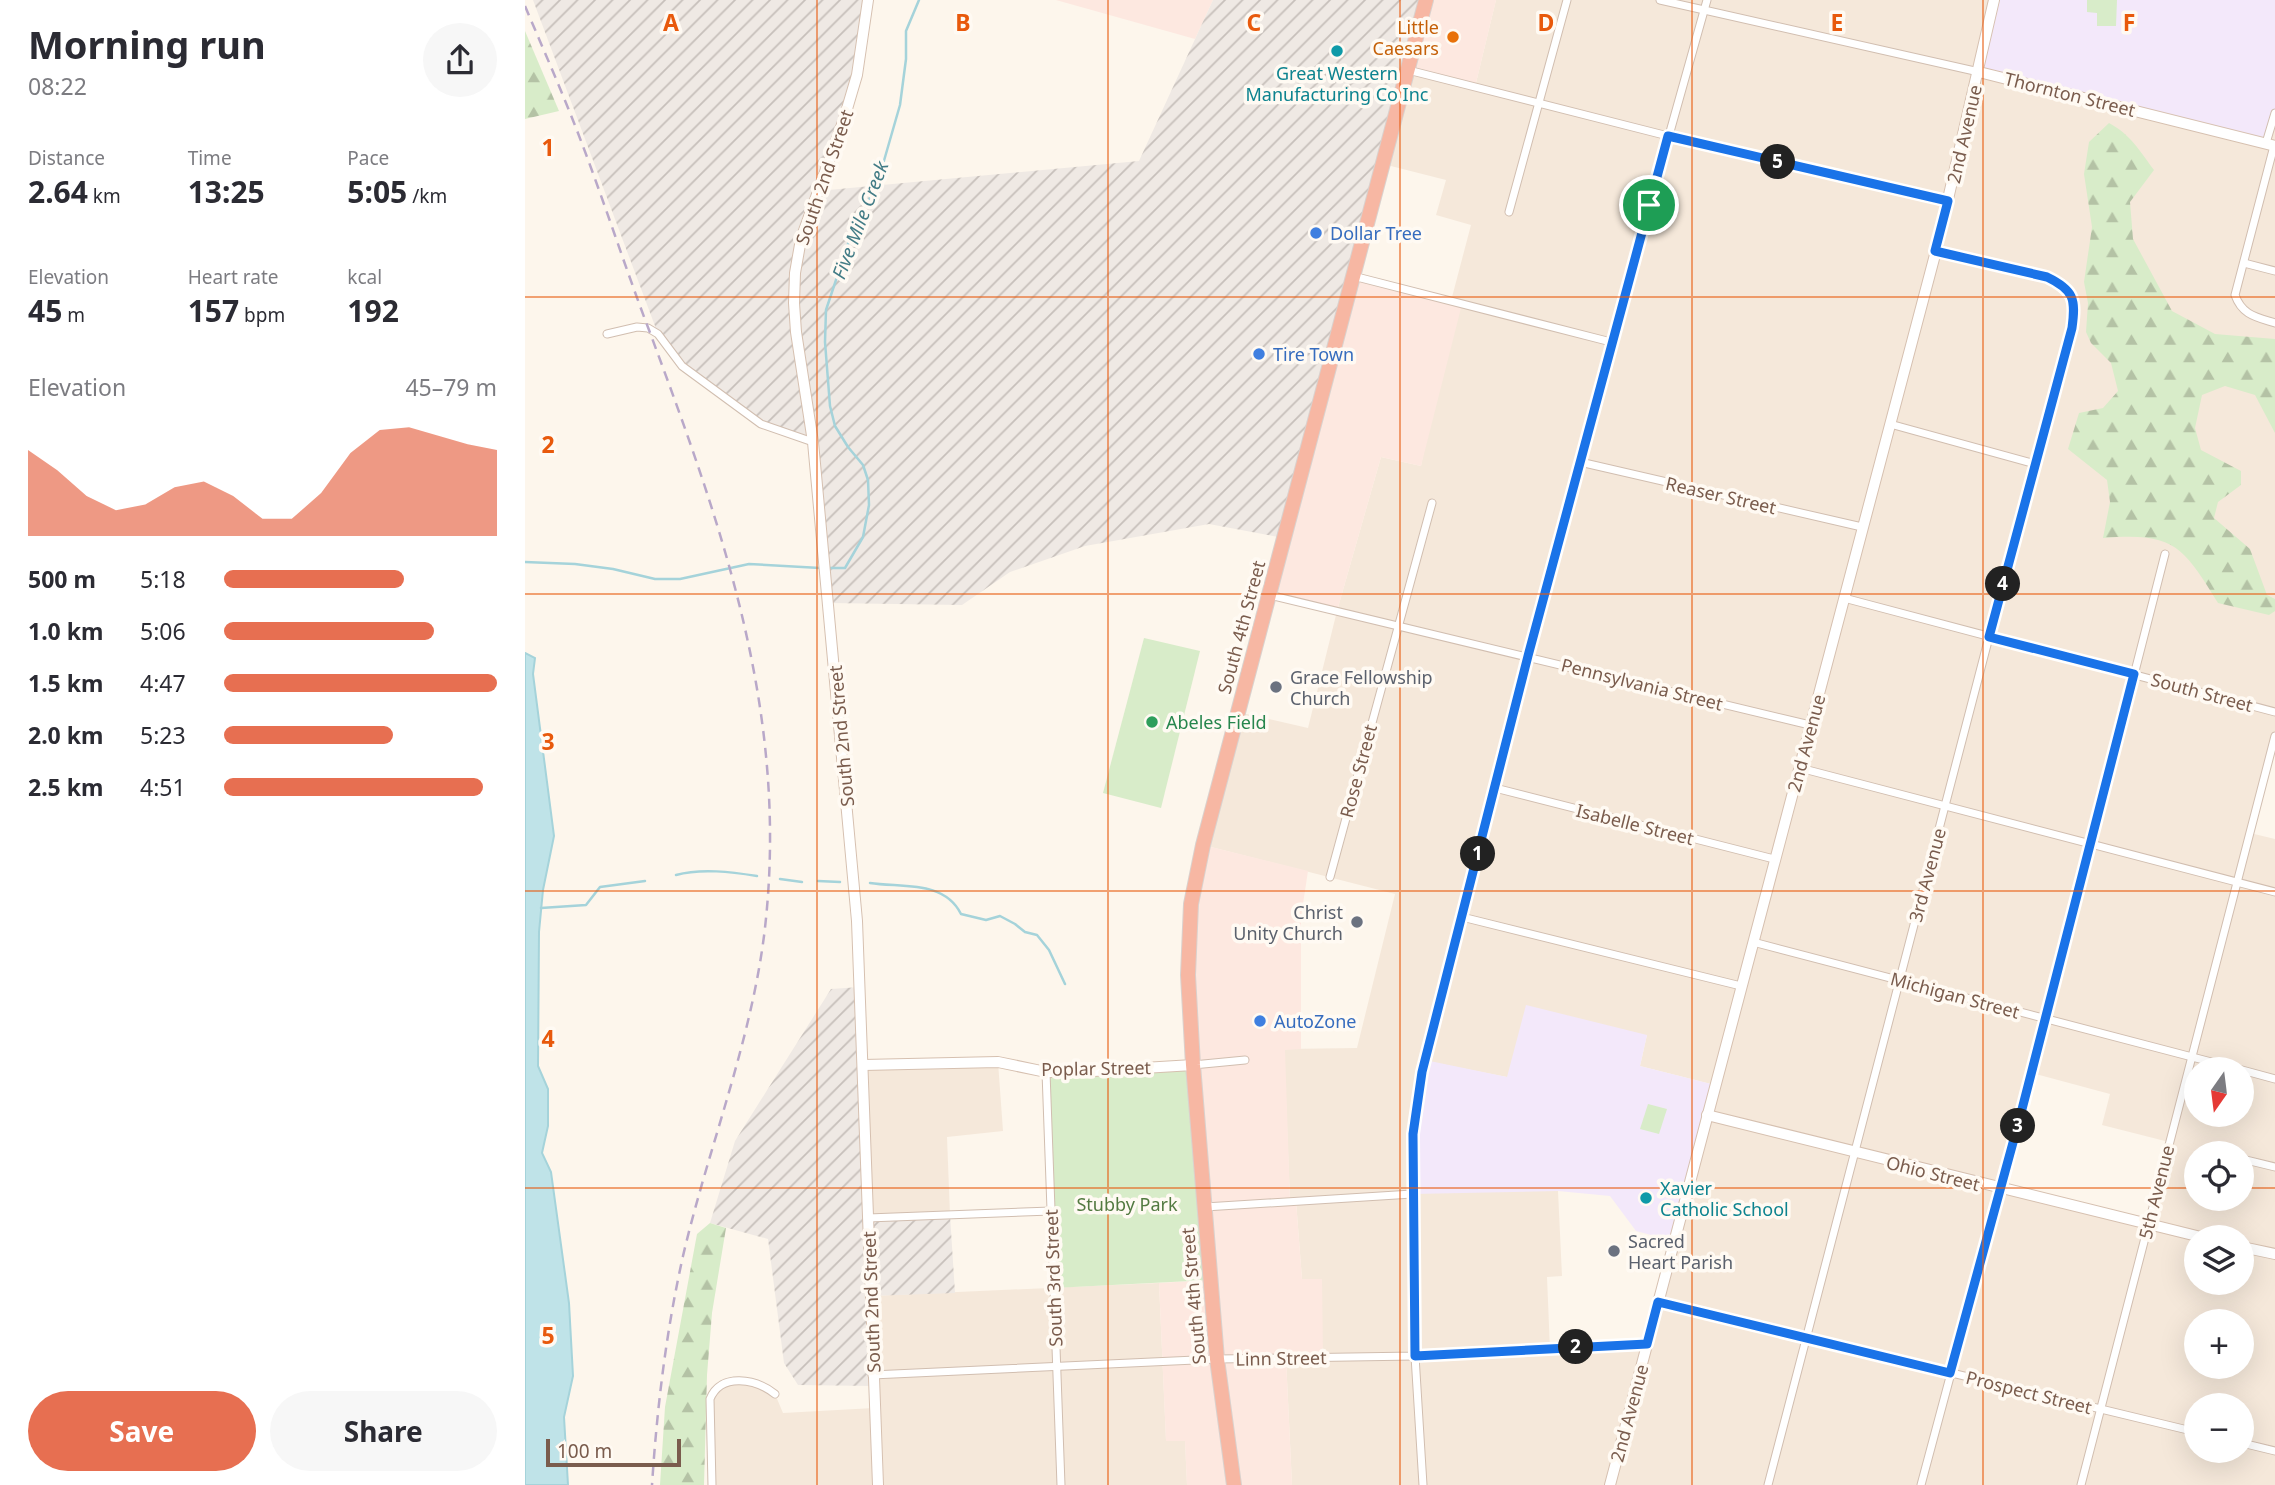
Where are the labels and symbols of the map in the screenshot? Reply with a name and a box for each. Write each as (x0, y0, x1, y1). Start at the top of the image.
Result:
text: A (663, 6, 679, 38)
text: B (955, 6, 971, 38)
text: C (1247, 6, 1262, 38)
text: D (1538, 6, 1554, 38)
text: E (1831, 6, 1843, 38)
text: F (2123, 6, 2135, 38)
place label: Little Caesars (1373, 15, 1439, 60)
marker: Little Caesars (1445, 29, 1461, 45)
marker: Great Western Manufacturing Co Inc (1329, 43, 1345, 59)
place label: Great Western Manufacturing Co Inc (1246, 61, 1429, 106)
street label: Thornton Street (2002, 66, 2138, 122)
street label: 2nd Avenue (1941, 82, 1987, 186)
street label: South 2nd Street (790, 106, 859, 248)
text: 1 (541, 131, 555, 163)
pin: 5 (1761, 144, 1795, 180)
water label: Five Mile Creek (826, 157, 895, 283)
pin (1619, 175, 1679, 235)
place label: Dollar Tree (1330, 221, 1422, 245)
marker: Dollar Tree (1308, 225, 1324, 241)
place label: Tire Town (1273, 342, 1354, 366)
marker: Tire Town (1251, 346, 1267, 362)
text: 2 (541, 428, 555, 460)
street label: Reaser Street (1663, 471, 1779, 519)
street label: South 4th Street (1212, 557, 1270, 696)
pin: 4 (1985, 566, 2021, 602)
street label: Pennsylvania Street (1559, 652, 1726, 716)
street label: South 2nd Street (823, 664, 859, 808)
place label: Grace Fellowship Church (1290, 665, 1433, 710)
street label: South Street (2148, 667, 2256, 717)
marker: Grace Fellowship Church (1268, 679, 1284, 695)
street label: 2nd Avenue (1781, 691, 1831, 795)
place label: Abeles Field (1166, 710, 1267, 734)
marker: Abeles Field (1144, 714, 1160, 730)
street label: Rose Street (1334, 721, 1382, 820)
text: 3 (541, 725, 555, 757)
street label: Isabelle Street (1574, 798, 1697, 850)
street label: 3rd Avenue (1903, 825, 1951, 925)
pin: 1 (1461, 836, 1495, 872)
place label: Christ Unity Church (1233, 900, 1343, 945)
marker: Christ Unity Church (1349, 914, 1365, 930)
street label: Michigan Street (1888, 966, 2023, 1024)
place label: AutoZone (1274, 1009, 1356, 1033)
marker: AutoZone (1252, 1013, 1268, 1029)
text: 4 (541, 1022, 555, 1054)
street label: Poplar Street (1041, 1055, 1152, 1081)
north arrow (2184, 1057, 2254, 1127)
pin: 3 (2001, 1108, 2035, 1144)
street label: 5th Avenue (2133, 1143, 2179, 1241)
street label: Ohio Street (1884, 1150, 1983, 1196)
place label: Xavier Catholic School (1660, 1176, 1789, 1221)
marker: Xavier Catholic School (1638, 1190, 1654, 1206)
park label: Stubby Park (1076, 1192, 1178, 1216)
street label: South 3rd Street (1039, 1208, 1067, 1347)
street label: South 4th Street (1175, 1226, 1211, 1365)
place label: Sacred Heart Parish (1628, 1229, 1733, 1274)
street label: South 2nd Street (857, 1230, 885, 1373)
marker: Sacred Heart Parish (1606, 1243, 1622, 1259)
text: 5 (541, 1319, 555, 1351)
pin: 2 (1559, 1330, 1593, 1364)
street label: Linn Street (1235, 1345, 1327, 1371)
street label: 2nd Avenue (1604, 1361, 1654, 1465)
street label: Prospect Street (1964, 1365, 2095, 1419)
scale bar (546, 1436, 681, 1468)

